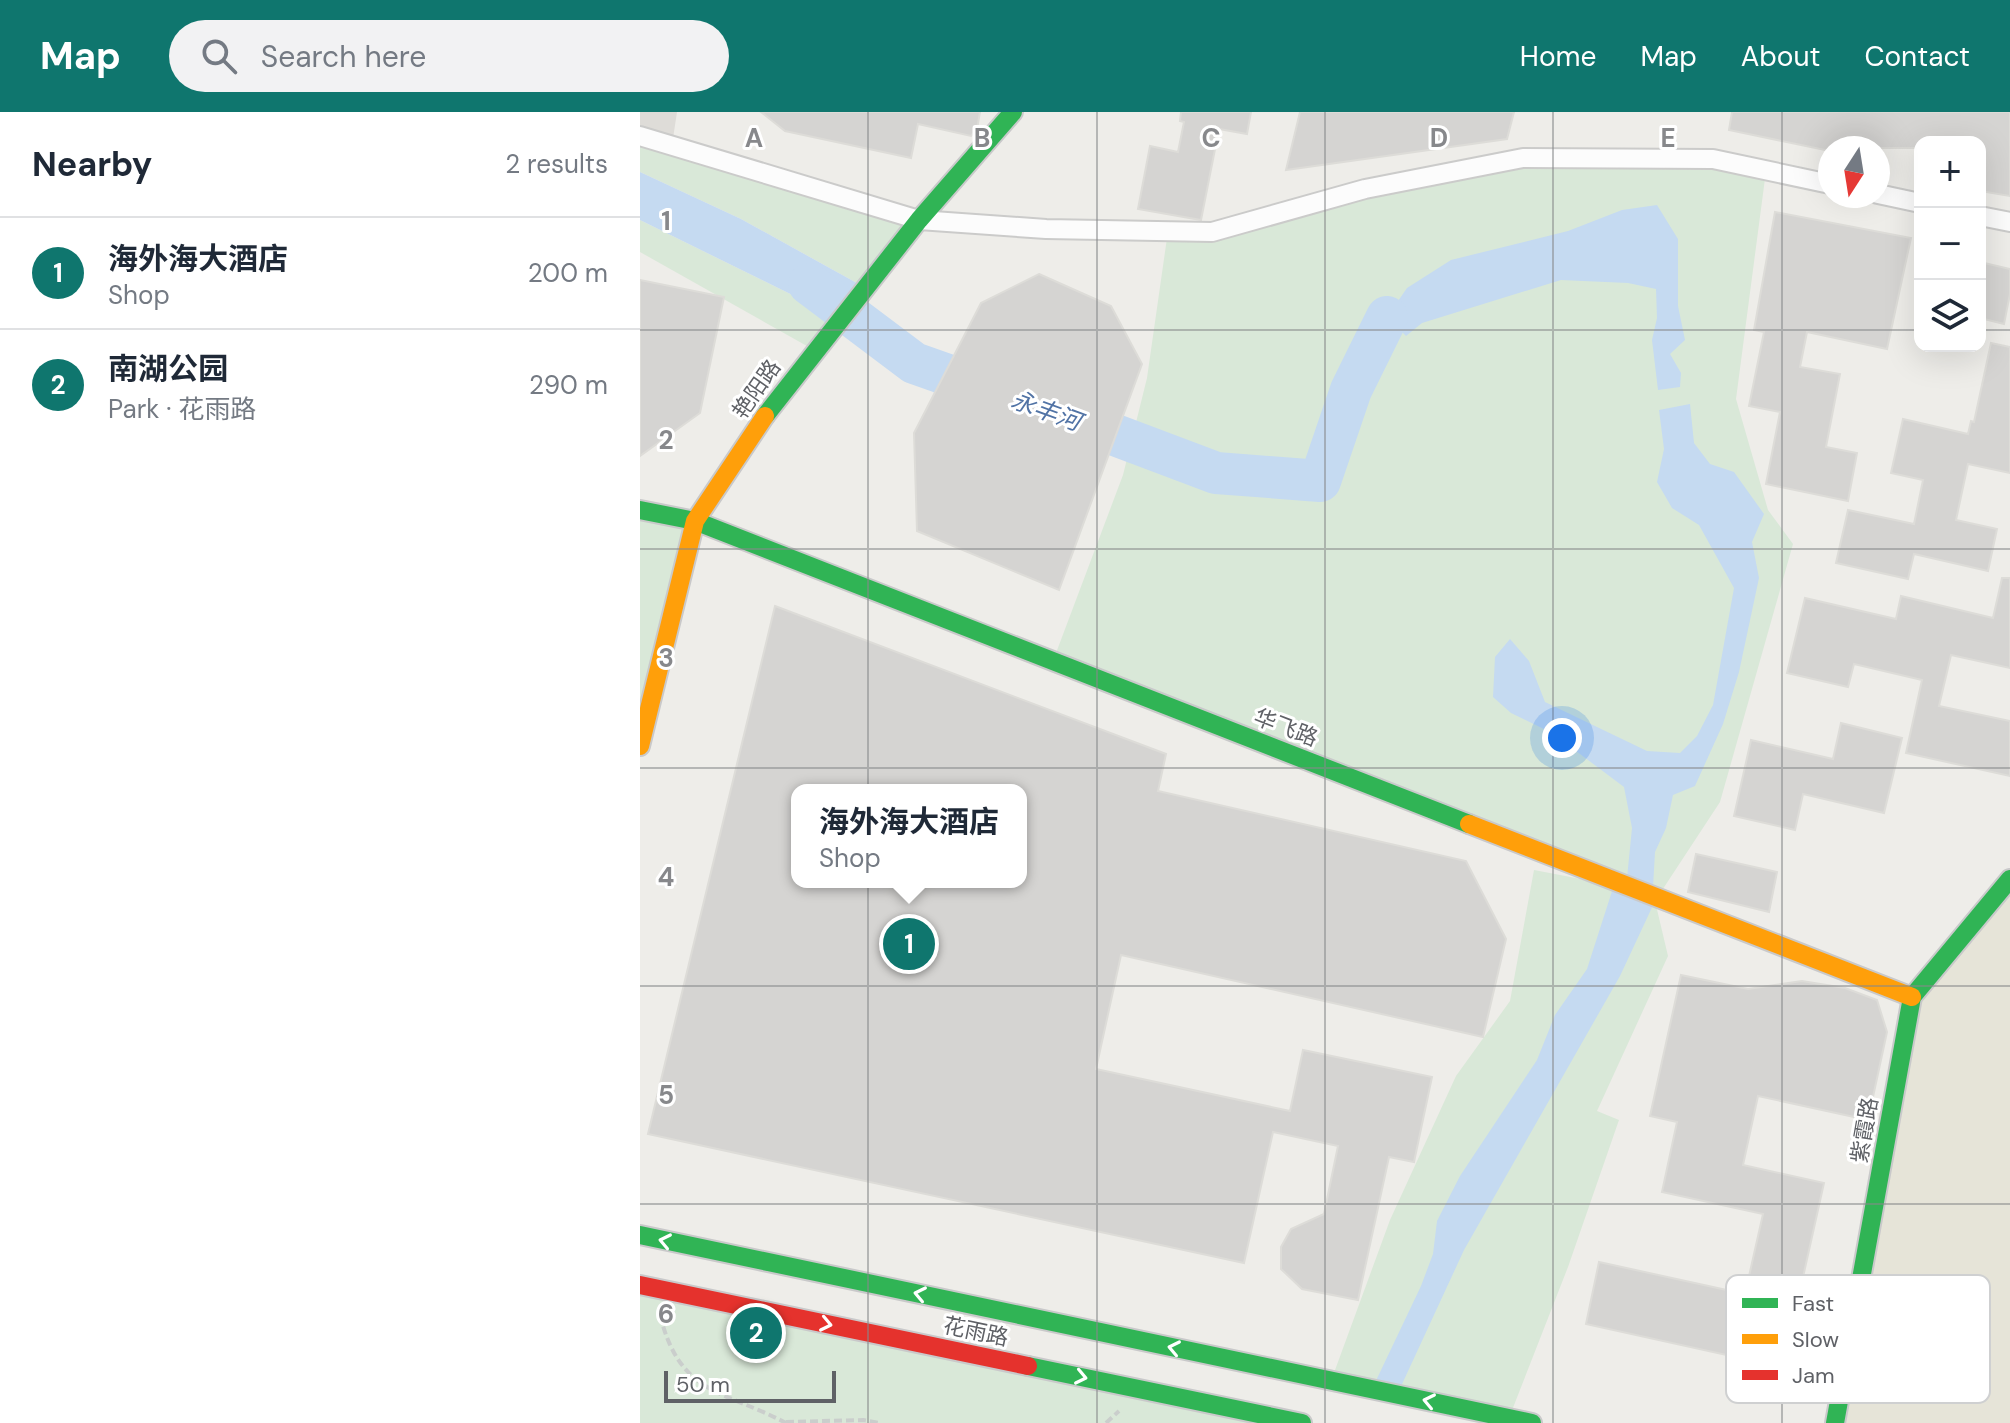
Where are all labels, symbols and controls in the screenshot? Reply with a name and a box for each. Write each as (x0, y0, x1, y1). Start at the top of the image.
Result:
search box (169, 20, 729, 92)
text: Map (40, 31, 121, 81)
icon: search (197, 34, 241, 78)
text: Search here (261, 37, 426, 76)
text: Home (1520, 38, 1596, 75)
text: Map (1640, 38, 1697, 75)
text: About (1741, 38, 1820, 75)
text: Contact (1864, 38, 1970, 75)
text: A (745, 121, 763, 155)
text: B (974, 121, 990, 155)
text: C (1201, 121, 1221, 155)
text: D (1430, 121, 1448, 155)
text: E (1660, 121, 1676, 155)
north arrow (1818, 136, 1890, 208)
map controls (1914, 136, 1986, 352)
button: + (1914, 136, 1986, 208)
text: Nearby (32, 142, 152, 187)
text: 2 results (505, 147, 608, 181)
text: 1 (661, 204, 671, 238)
button: − (1914, 208, 1986, 280)
text: 海外海大酒店 (108, 239, 288, 278)
text: 1 (53, 256, 63, 290)
text: 200 m (528, 256, 608, 290)
text: Shop (108, 278, 170, 312)
button: layers (1914, 280, 1986, 352)
text: 南湖公园 (108, 349, 228, 388)
street label: 艳阳路 (726, 354, 787, 425)
text: 2 (50, 368, 66, 402)
text: 290 m (529, 368, 608, 402)
water label: 永丰河 (1007, 384, 1089, 439)
text: Park · 花雨路 (108, 392, 256, 426)
text: 2 (658, 423, 674, 457)
text: 3 (658, 641, 674, 675)
street label: 华飞路 (1250, 702, 1322, 753)
your location (1542, 718, 1582, 758)
popup (791, 784, 1027, 888)
text: 海外海大酒店 (819, 802, 999, 841)
text: Shop (819, 841, 881, 875)
text: 4 (658, 860, 674, 894)
pin: 1 (883, 914, 935, 974)
text: 5 (658, 1078, 674, 1112)
street label: 紫霞路 (1844, 1095, 1885, 1165)
one-way arrow (659, 1233, 673, 1250)
legend (1726, 1275, 1990, 1403)
one-way arrow (914, 1286, 927, 1303)
text: Fast (1792, 1289, 1834, 1318)
text: 6 (658, 1297, 674, 1331)
pin: 2 (730, 1303, 782, 1363)
street label: 花雨路 (941, 1310, 1011, 1353)
one-way arrow (819, 1315, 832, 1332)
text: Slow (1792, 1325, 1839, 1354)
one-way arrow (1168, 1340, 1182, 1357)
text: Jam (1792, 1361, 1835, 1390)
scale bar (664, 1367, 836, 1403)
one-way arrow (1073, 1368, 1087, 1385)
text: 50 m (676, 1370, 730, 1399)
one-way arrow (1422, 1393, 1436, 1410)

